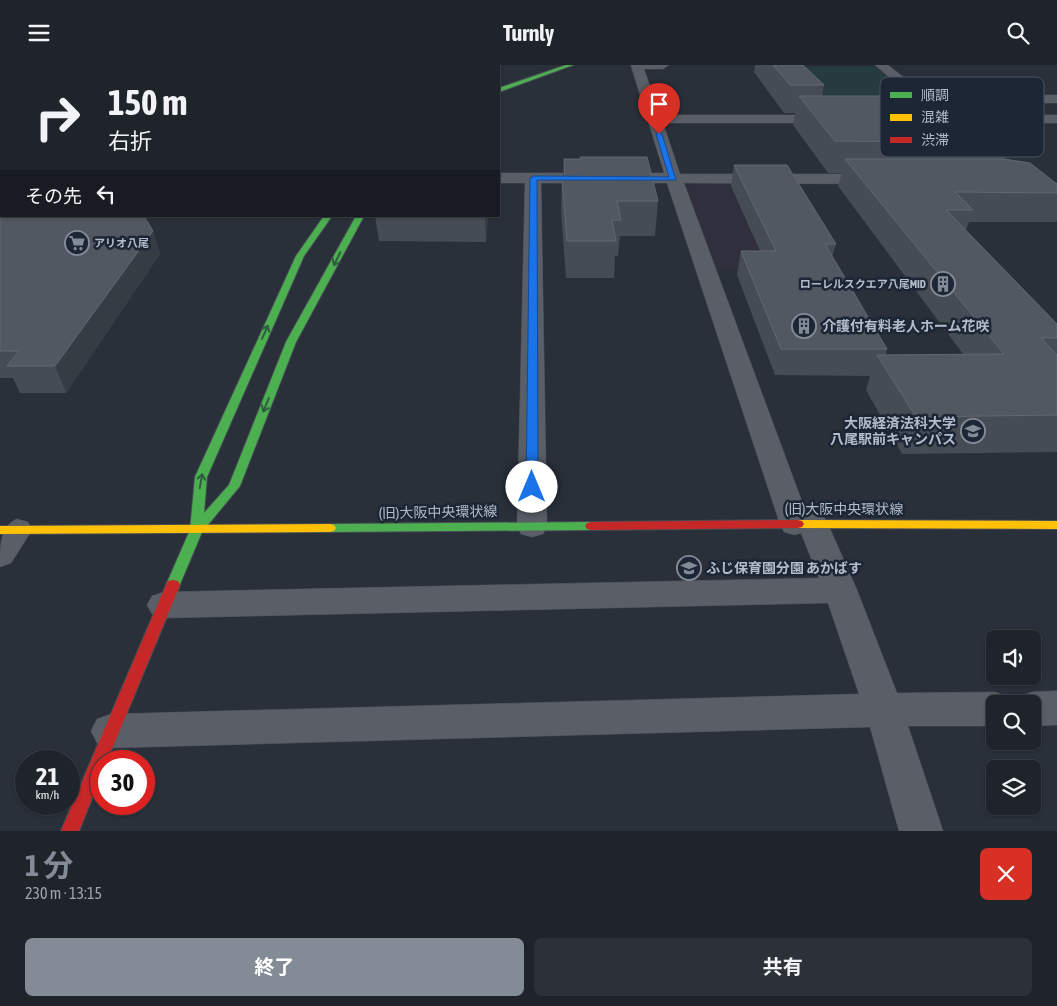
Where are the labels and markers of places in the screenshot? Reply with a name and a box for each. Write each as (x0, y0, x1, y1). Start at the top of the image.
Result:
pin (638, 83, 680, 134)
supermarket icon: アリオ八尾 (64, 230, 90, 256)
place label: アリオ八尾 (94, 237, 149, 249)
building icon: ローレルスクエア八尾MID (930, 271, 956, 297)
place label: ローレルスクエア八尾MID (800, 278, 926, 290)
building icon: 介護付有料老人ホーム花咲 (791, 313, 817, 339)
place label: 介護付有料老人ホーム花咲 (822, 318, 990, 334)
place label: 大阪経済法科大学 八尾駅前キャンパス (830, 415, 956, 447)
school or university icon: 大阪経済法科大学 八尾駅前キャンパス (960, 418, 986, 444)
school or university icon: ふじ保育園分園 あかばす (676, 555, 702, 581)
place label: ふじ保育園分園 あかばす (706, 560, 862, 576)

